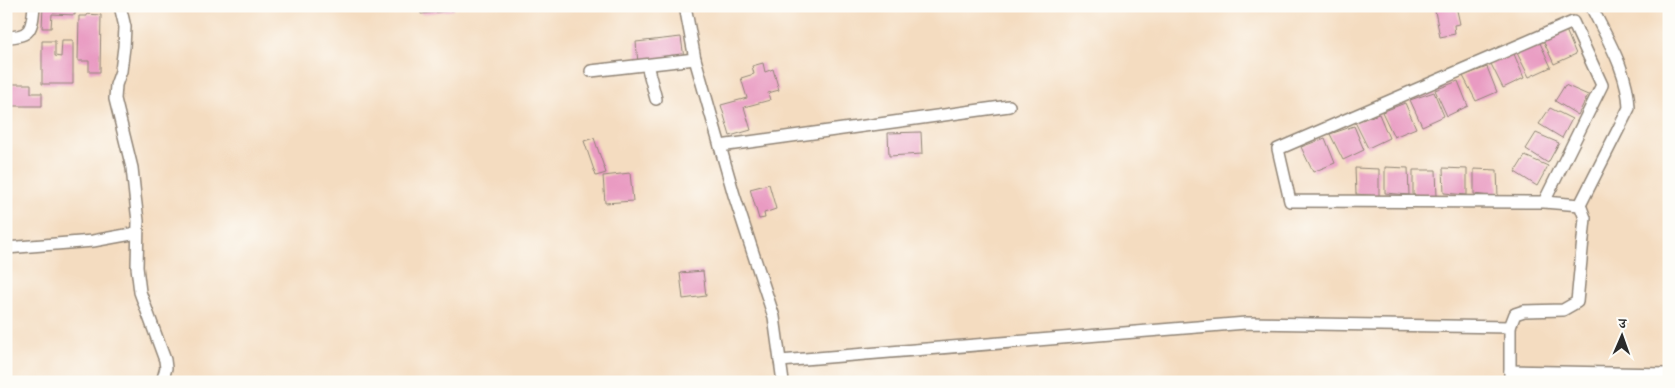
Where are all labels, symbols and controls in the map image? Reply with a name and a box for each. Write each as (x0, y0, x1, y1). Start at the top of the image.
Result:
north arrow (1598, 310, 1648, 360)
text: उ (1618, 315, 1627, 333)

